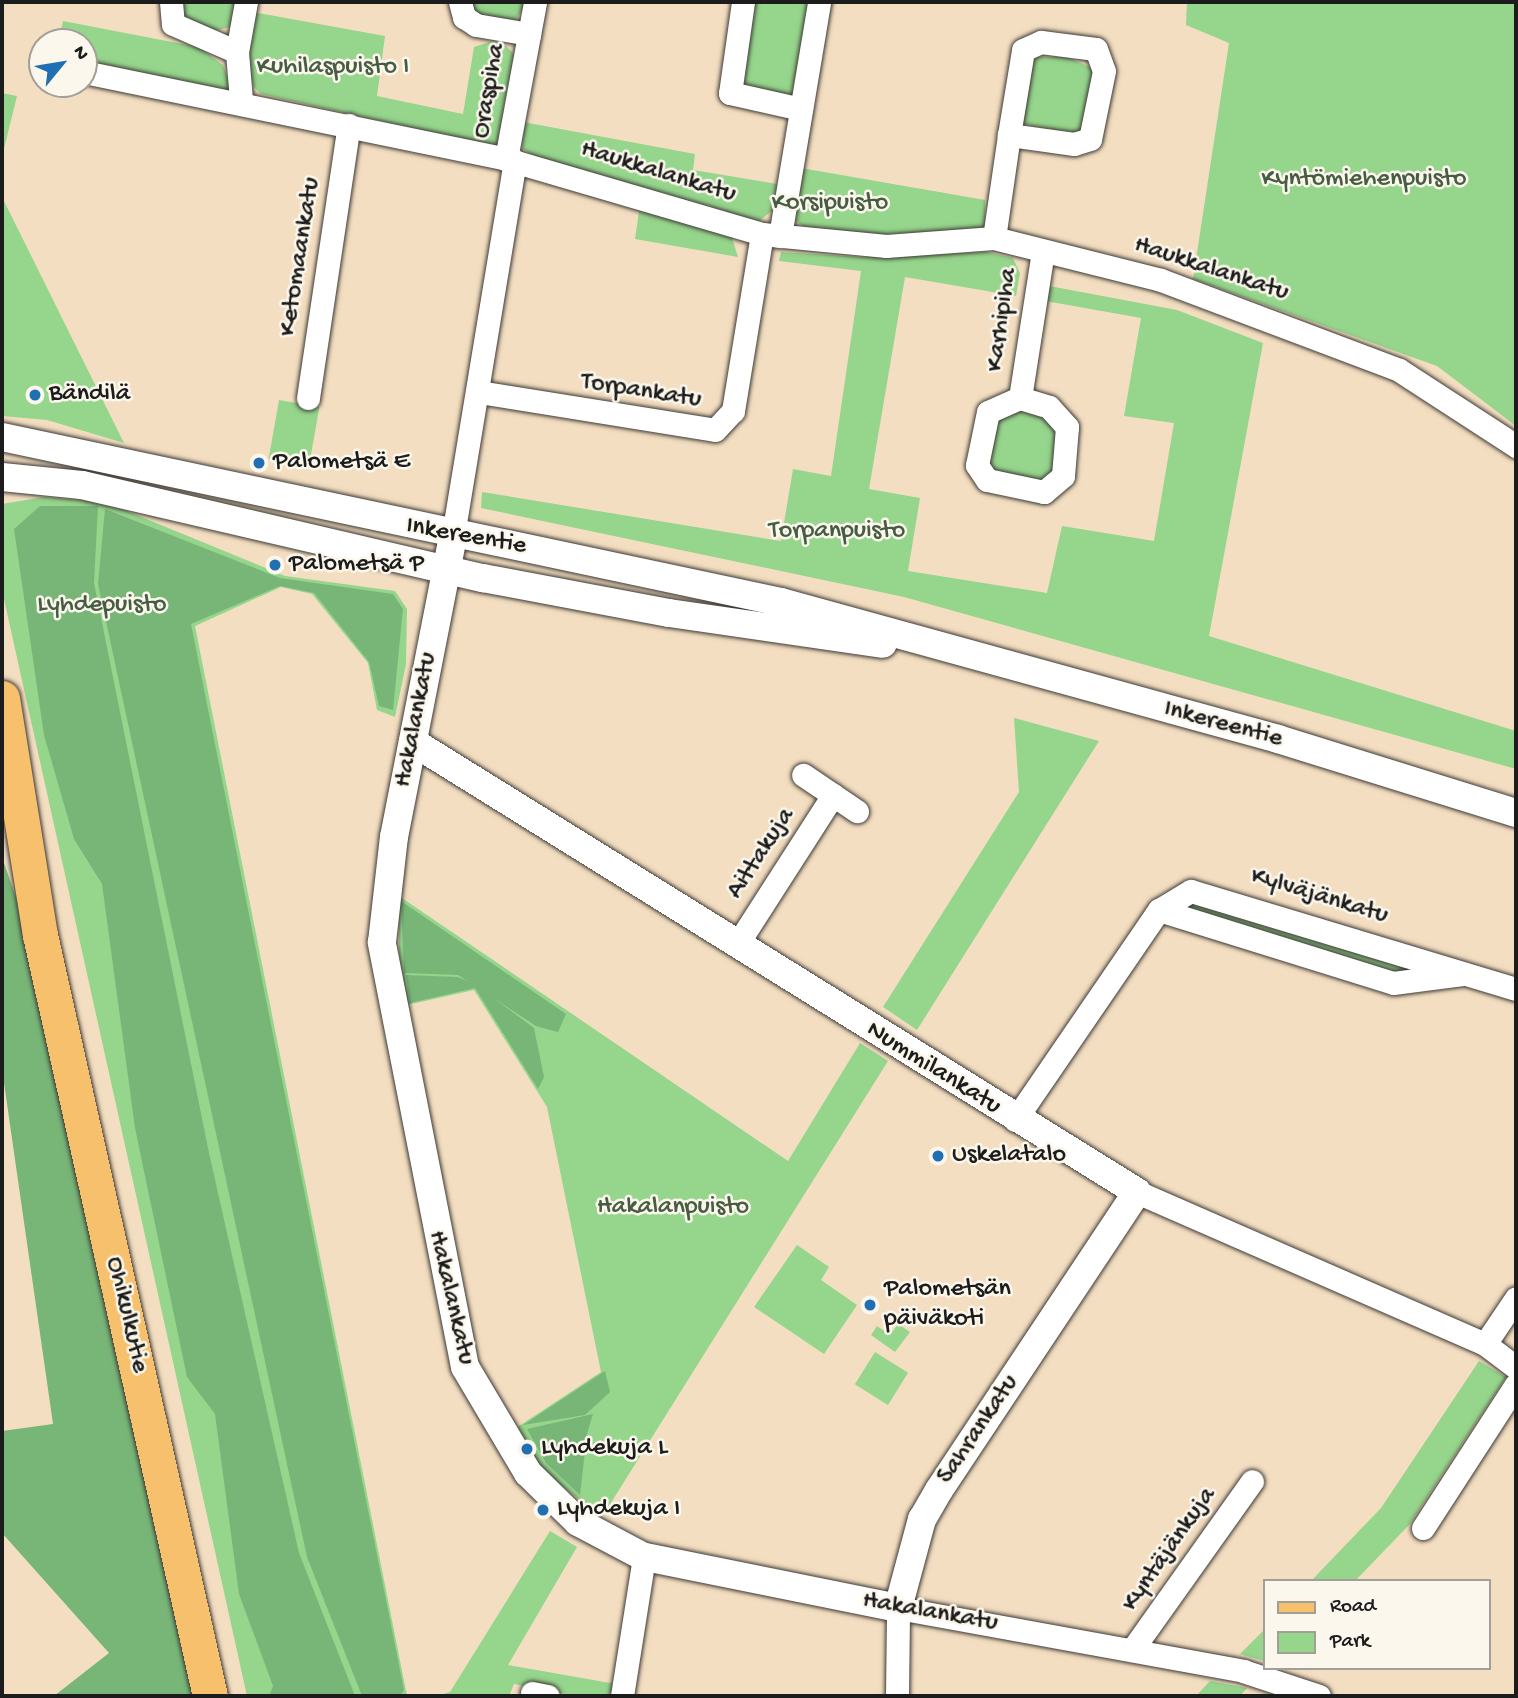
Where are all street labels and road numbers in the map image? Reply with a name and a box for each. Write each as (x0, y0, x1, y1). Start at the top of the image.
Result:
street label: Oraspiha (466, 41, 514, 141)
street label: Haukkalankatu (577, 135, 739, 211)
street label: Ketomaankatu (273, 175, 329, 339)
street label: Haukkalankatu (1130, 230, 1292, 310)
street label: Karhipiha (980, 266, 1026, 374)
street label: Torpankatu (579, 367, 703, 417)
street label: Inkereentie (403, 511, 529, 563)
street label: Hakalankatu (389, 650, 445, 790)
street label: Inkereentie (1160, 694, 1286, 756)
street label: Aittakuja (721, 803, 803, 905)
street label: Kylväjänkatu (1247, 861, 1391, 933)
street label: Nummilankatu (860, 1015, 1006, 1123)
street label: Hakalankatu (419, 1228, 481, 1368)
street label: Ohikulkutie (98, 1254, 154, 1376)
street label: Sahrankatu (931, 1369, 1027, 1491)
street label: Kyntäjänkuja (1116, 1482, 1224, 1618)
street label: Hakalankatu (860, 1586, 1000, 1640)

